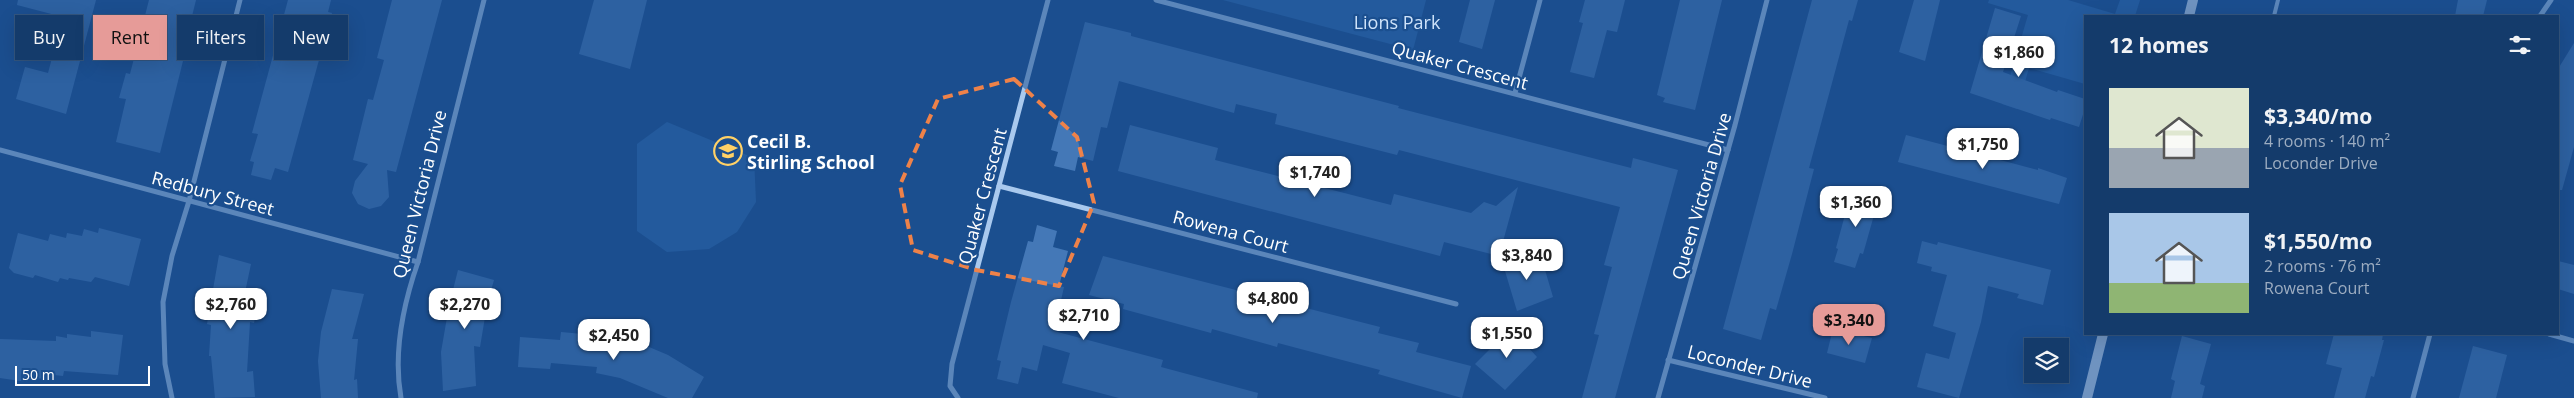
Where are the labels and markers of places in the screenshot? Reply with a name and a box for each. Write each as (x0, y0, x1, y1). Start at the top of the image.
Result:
pin: $1,860 (1978, 36, 2060, 78)
pin: $1,750 (1942, 128, 2024, 170)
place label: Cecil B. Stirling School (747, 129, 875, 174)
school or university icon: Cecil B. Stirling School (713, 136, 743, 166)
pin: $1,740 (1274, 156, 1356, 198)
pin: $1,360 (1815, 186, 1897, 228)
pin: $3,840 (1486, 238, 1568, 281)
pin: $4,800 (1232, 282, 1314, 324)
pin: $2,760 (190, 288, 272, 330)
pin: $2,270 (424, 288, 506, 330)
pin: $2,710 (1043, 298, 1125, 341)
pin: $3,340 (1808, 304, 1890, 346)
pin: $1,550 (1466, 316, 1548, 359)
pin: $2,450 (573, 318, 655, 361)

